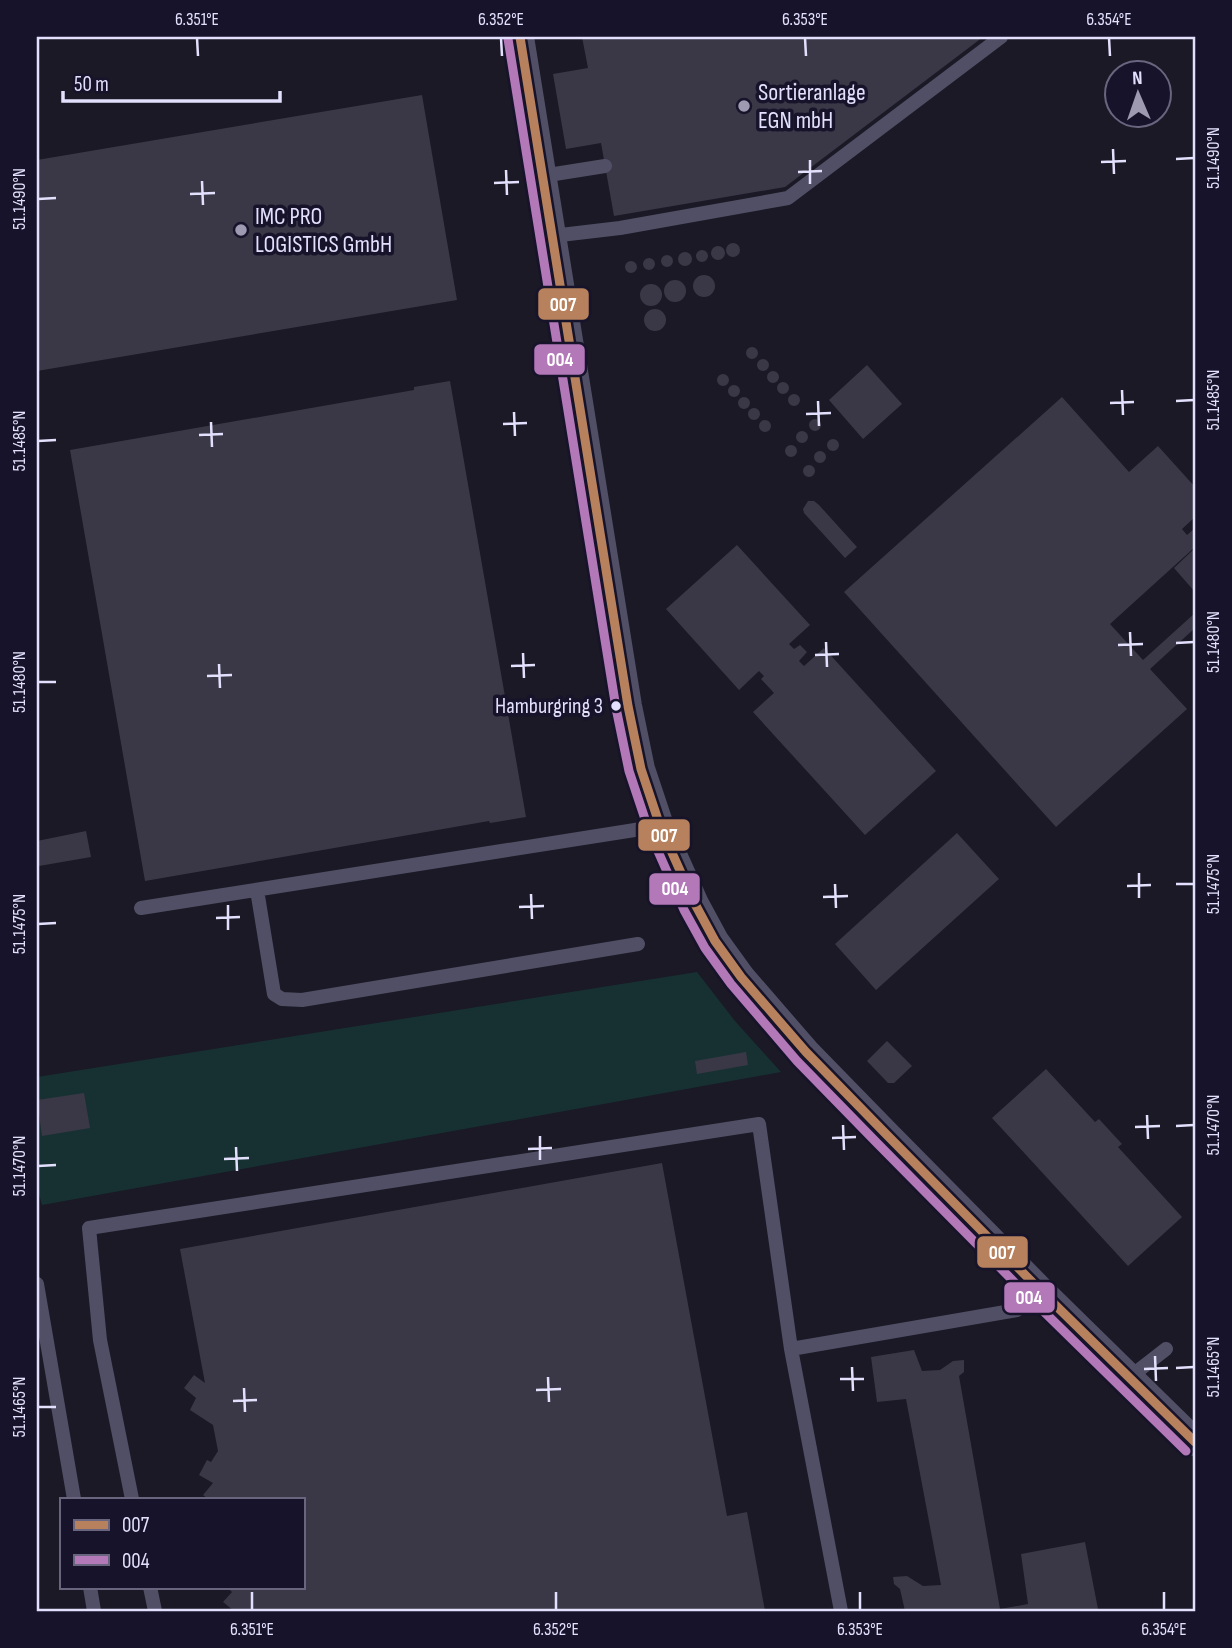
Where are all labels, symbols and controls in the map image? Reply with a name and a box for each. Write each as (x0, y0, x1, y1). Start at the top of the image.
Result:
text: 6.351°E (175, 9, 219, 30)
text: 6.352°E (478, 9, 524, 30)
text: 6.353°E (782, 9, 828, 30)
text: 6.354°E (1086, 9, 1132, 30)
scale bar (63, 60, 280, 104)
north arrow (1102, 60, 1172, 130)
text: N (1132, 67, 1143, 90)
text: 50 m (74, 72, 109, 97)
place label: Sortieranlage EGN mbH (758, 78, 866, 135)
marker: Sortieranlage EGN mbH (736, 98, 752, 114)
text: 51.1490°N (1203, 127, 1224, 189)
text: 51.1490°N (9, 168, 30, 230)
place label: IMC PRO LOGISTICS GmbH (255, 202, 392, 259)
marker: IMC PRO LOGISTICS GmbH (233, 222, 249, 238)
line badge: 007 (537, 287, 590, 321)
text: 007 (550, 294, 577, 317)
line badge: 004 (533, 343, 586, 376)
text: 004 (547, 349, 574, 372)
text: 51.1485°N (1203, 369, 1224, 431)
text: 51.1485°N (9, 410, 30, 472)
text: 51.1480°N (1203, 611, 1224, 673)
text: 51.1480°N (9, 651, 30, 713)
place label: Hamburgring 3 (495, 693, 603, 720)
marker: Hamburgring 3 (609, 699, 623, 713)
line badge: 007 (637, 818, 691, 852)
text: 007 (651, 825, 678, 848)
text: 51.1475°N (1203, 854, 1224, 914)
line badge: 004 (648, 872, 701, 906)
text: 004 (662, 878, 689, 901)
text: 51.1475°N (9, 894, 30, 954)
text: 51.1470°N (1203, 1094, 1224, 1156)
text: 51.1470°N (9, 1135, 30, 1197)
line badge: 007 (976, 1235, 1029, 1269)
text: 007 (989, 1242, 1016, 1265)
line badge: 004 (1003, 1281, 1056, 1314)
text: 004 (1016, 1287, 1043, 1310)
text: 51.1465°N (1203, 1336, 1224, 1398)
text: 51.1465°N (9, 1376, 30, 1438)
legend (60, 1498, 304, 1588)
text: 007 (122, 1513, 150, 1538)
text: 004 (122, 1549, 150, 1574)
text: 6.351°E (230, 1619, 274, 1640)
text: 6.352°E (533, 1619, 579, 1640)
text: 6.353°E (837, 1619, 883, 1640)
text: 6.354°E (1141, 1619, 1187, 1640)

